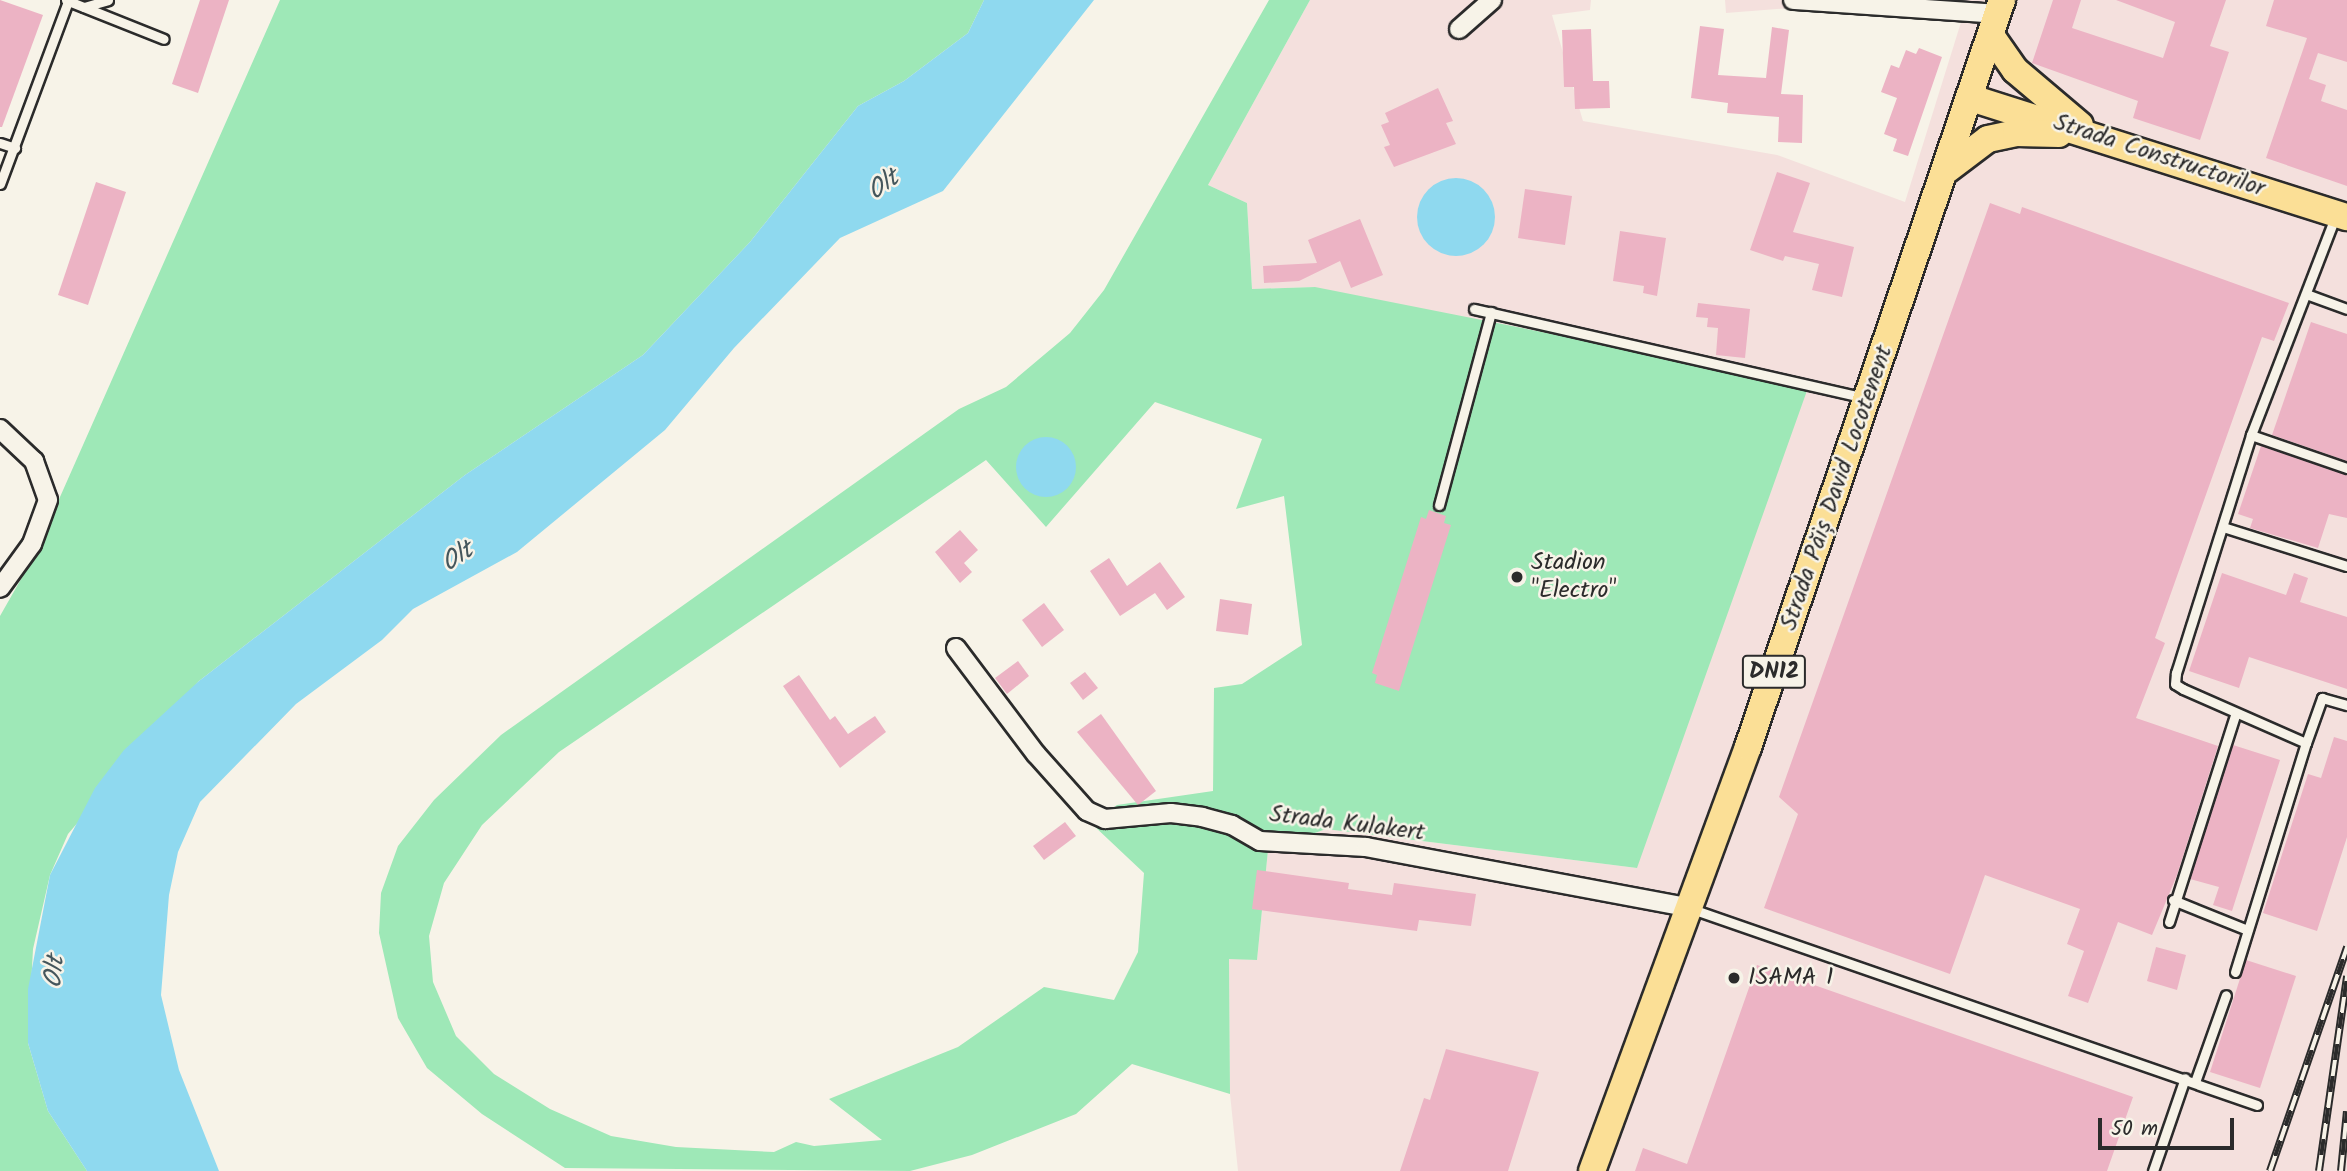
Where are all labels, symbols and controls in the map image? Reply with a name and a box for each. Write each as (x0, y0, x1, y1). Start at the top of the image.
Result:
street label: Strada Constructorilor (2050, 108, 2268, 204)
water label: Olt (862, 164, 906, 208)
street label: Strada Păiș David Locotenent (1775, 342, 1899, 634)
water label: Olt (436, 536, 480, 580)
place label: Stadion "Electro" (1531, 549, 1616, 605)
marker: Stadion "Electro" (1509, 569, 1525, 585)
road number: DN12 (1741, 652, 1807, 692)
street label: Strada Kulakert (1268, 800, 1426, 848)
water label: Olt (39, 955, 73, 989)
place label: ISAMA 1 (1748, 964, 1833, 992)
marker: ISAMA 1 (1726, 970, 1742, 986)
scale bar (2102, 1104, 2238, 1148)
text: 50 m (2111, 1113, 2158, 1146)

